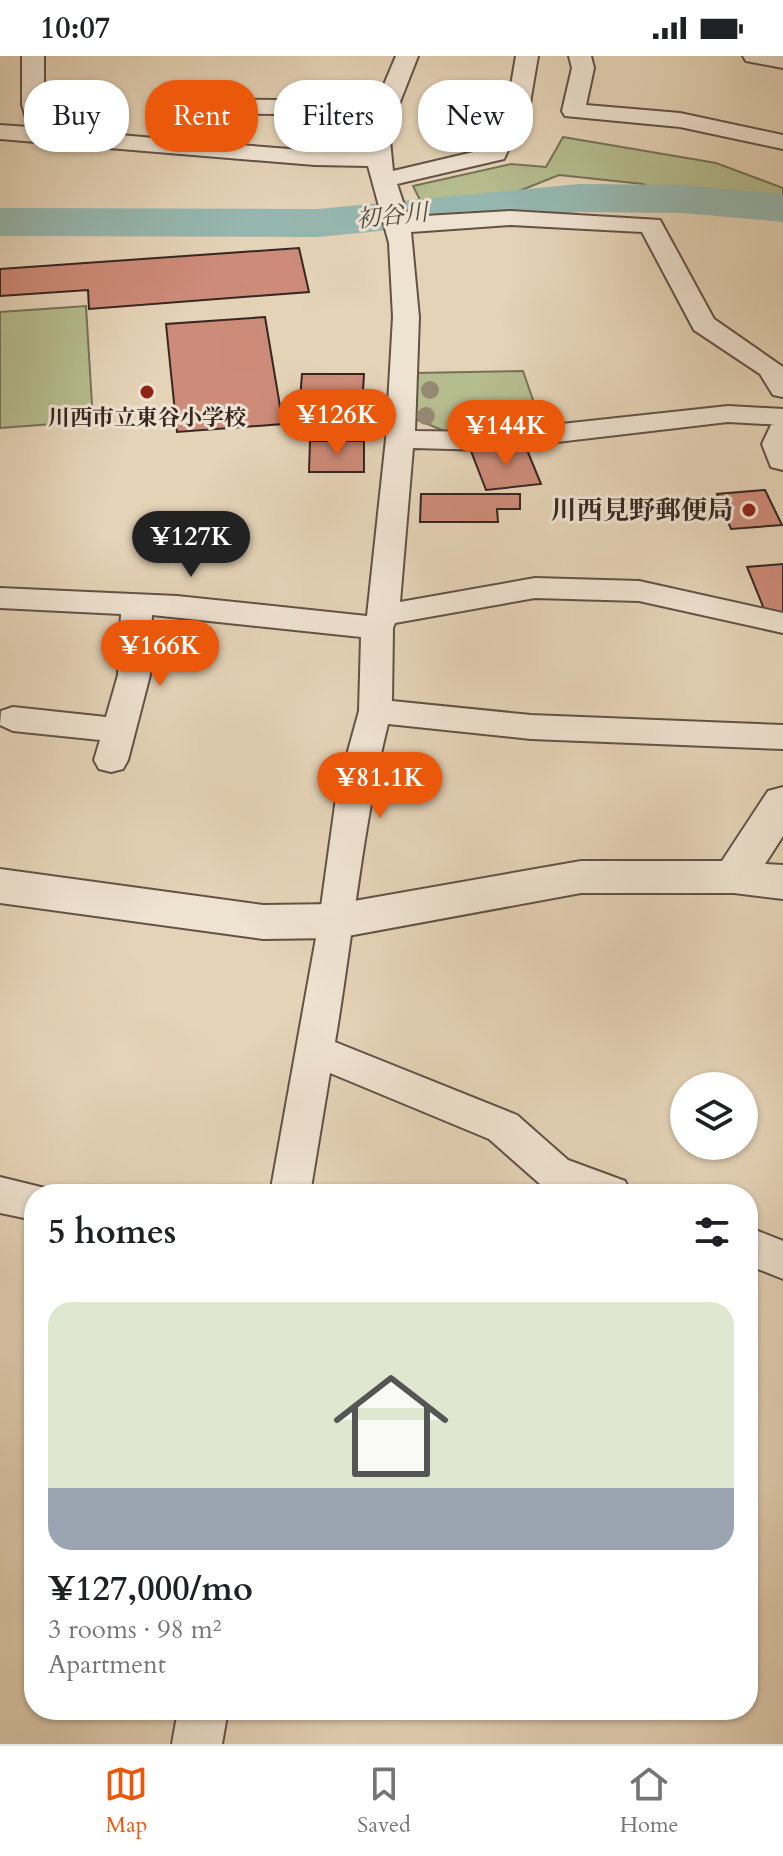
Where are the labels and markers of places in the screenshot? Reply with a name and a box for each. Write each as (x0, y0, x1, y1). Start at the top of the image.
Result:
marker: 川西市立東谷小学校 (138, 383, 156, 401)
pin: ¥126K (281, 389, 393, 457)
pin: ¥144K (450, 400, 562, 468)
place label: 川西市立東谷小学校 (48, 403, 246, 433)
place label: 川西見野郵便局 (551, 493, 733, 528)
marker: 川西見野郵便局 (740, 501, 758, 519)
pin: ¥127K (135, 511, 247, 579)
pin: ¥166K (104, 620, 216, 688)
pin: ¥81.1K (315, 752, 445, 820)

